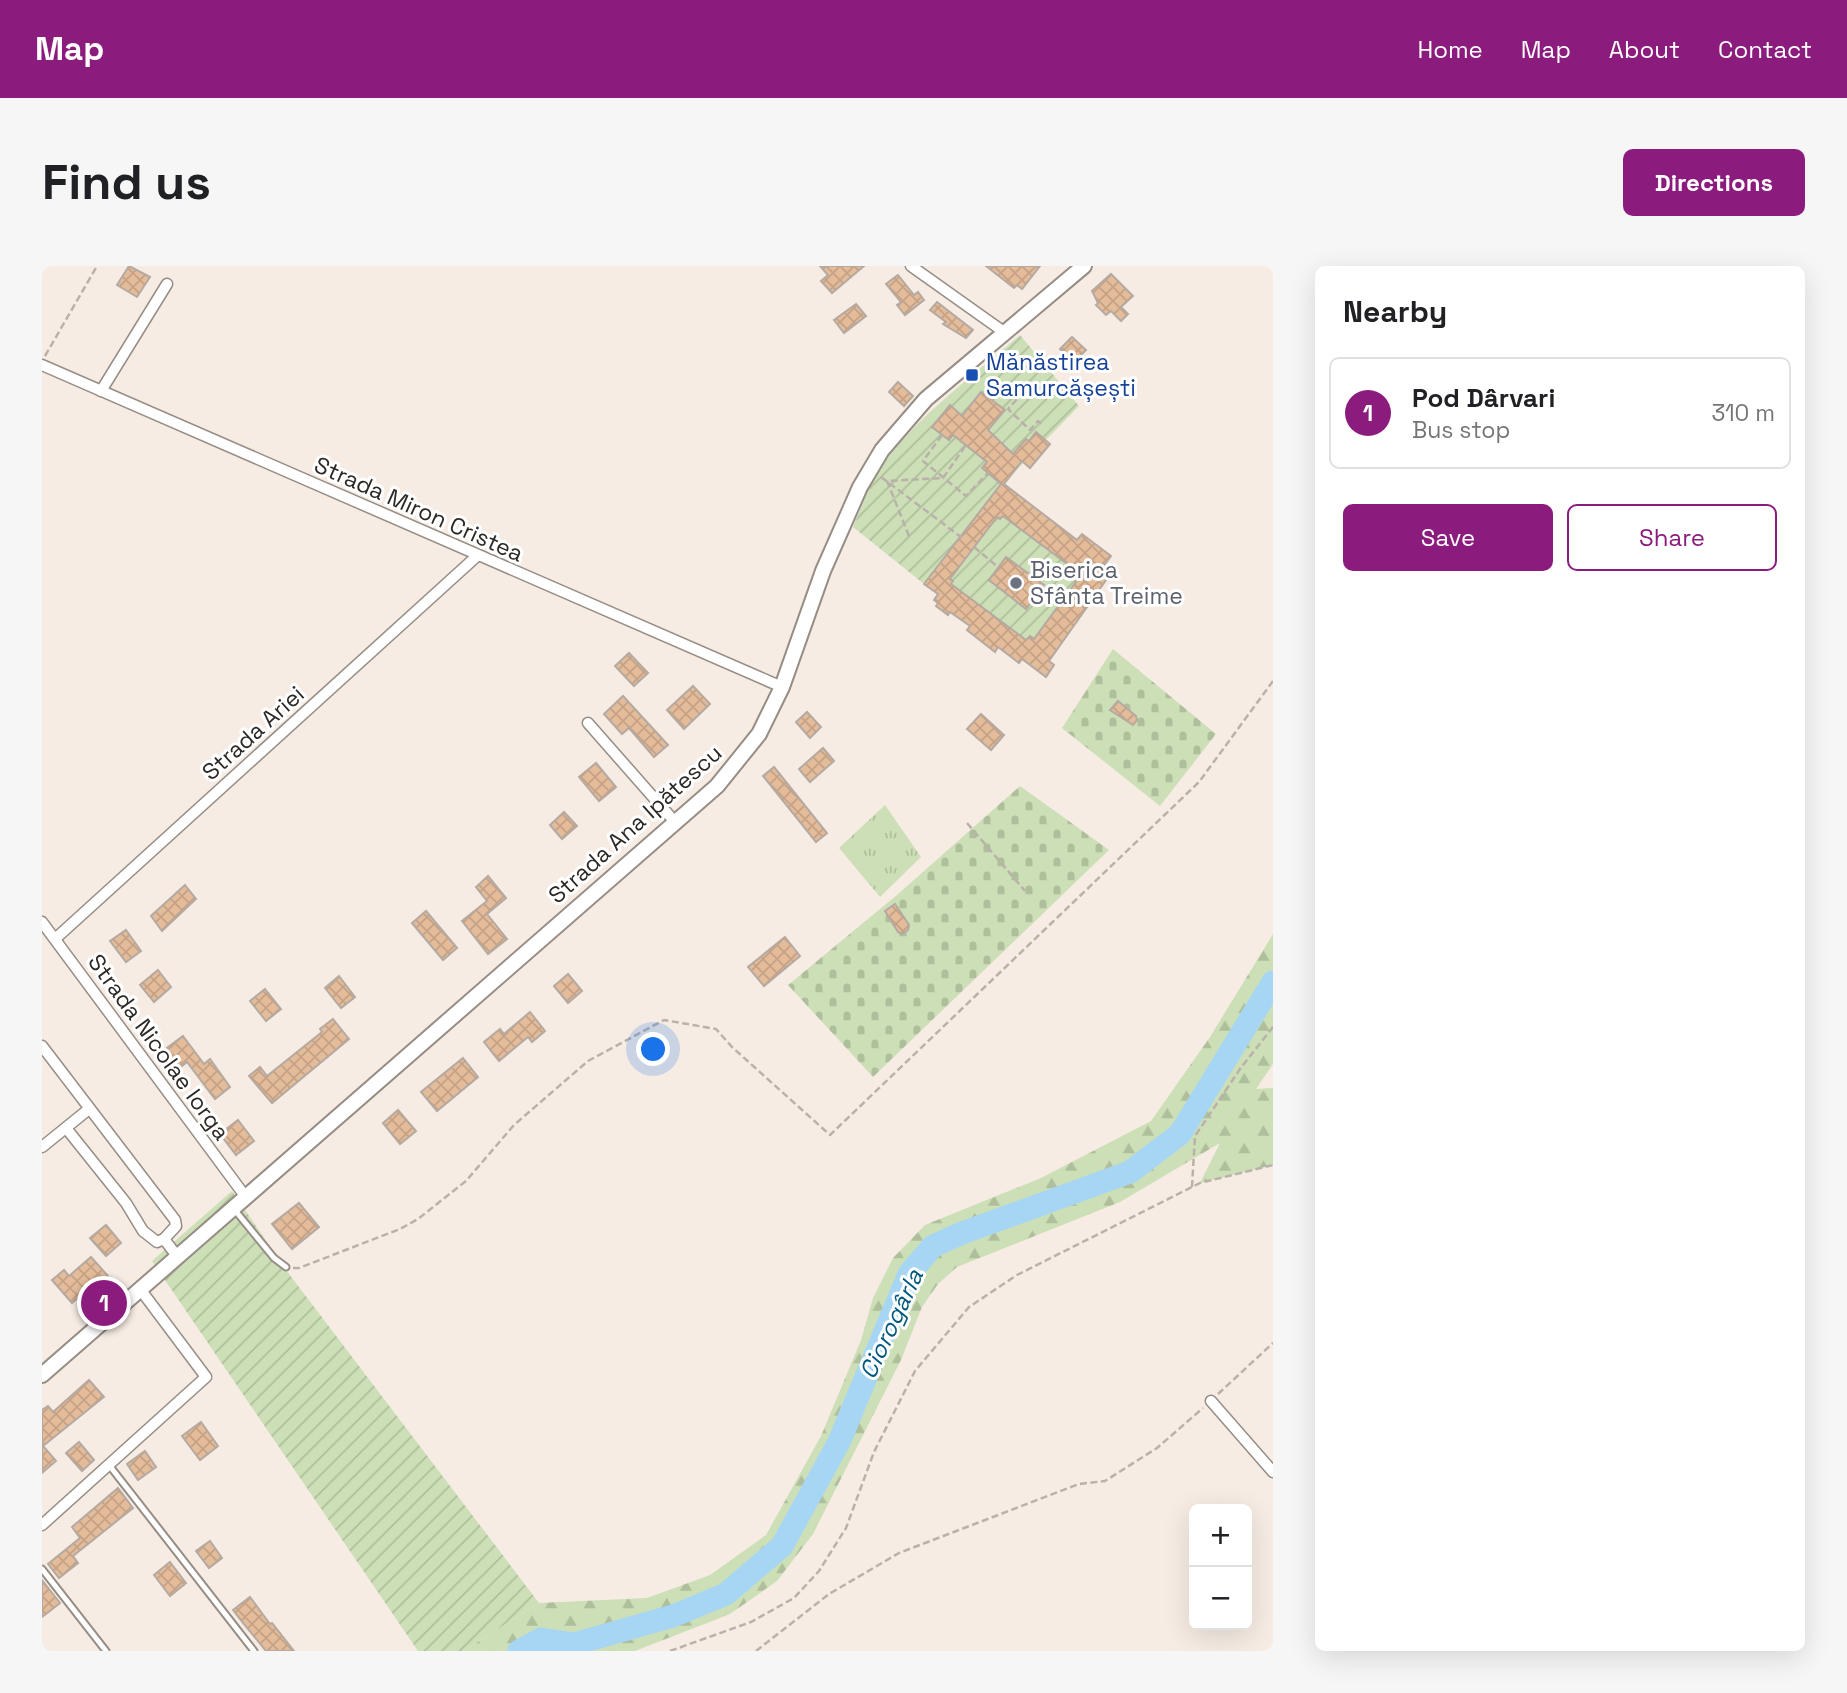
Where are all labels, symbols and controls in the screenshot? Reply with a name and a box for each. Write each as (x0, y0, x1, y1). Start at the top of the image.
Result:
text: Map (35, 28, 104, 70)
text: Home (1417, 34, 1483, 65)
text: Map (1521, 34, 1571, 65)
text: About (1609, 34, 1680, 65)
text: Contact (1718, 34, 1812, 65)
button: Directions (1623, 149, 1805, 216)
text: Find us (42, 151, 211, 213)
text: Nearby (1343, 292, 1447, 331)
place label: Mănăstirea Samurcășești (986, 347, 1136, 403)
marker: Mănăstirea Samurcășești (964, 367, 980, 383)
text: Pod Dârvari (1412, 381, 1555, 415)
text: 1 (1363, 398, 1373, 428)
text: 310 m (1711, 398, 1775, 428)
text: Bus stop (1412, 415, 1510, 445)
street label: Strada Miron Cristea (310, 449, 528, 569)
button: Save (1343, 504, 1553, 571)
button: Share (1567, 504, 1777, 571)
place label: Biserica Sfânta Treime (1030, 555, 1183, 611)
marker: Biserica Sfânta Treime (1008, 575, 1024, 591)
street label: Strada Ariei (196, 679, 310, 787)
street label: Strada Ana Ipătescu (542, 738, 728, 910)
street label: Strada Nicolae Iorga (81, 948, 237, 1146)
your location (636, 1032, 670, 1066)
water label: Ciorogârla (852, 1264, 930, 1384)
pin: 1 (81, 1277, 127, 1329)
map controls (1189, 1504, 1252, 1630)
button: + (1189, 1504, 1252, 1567)
button: − (1189, 1567, 1252, 1630)

